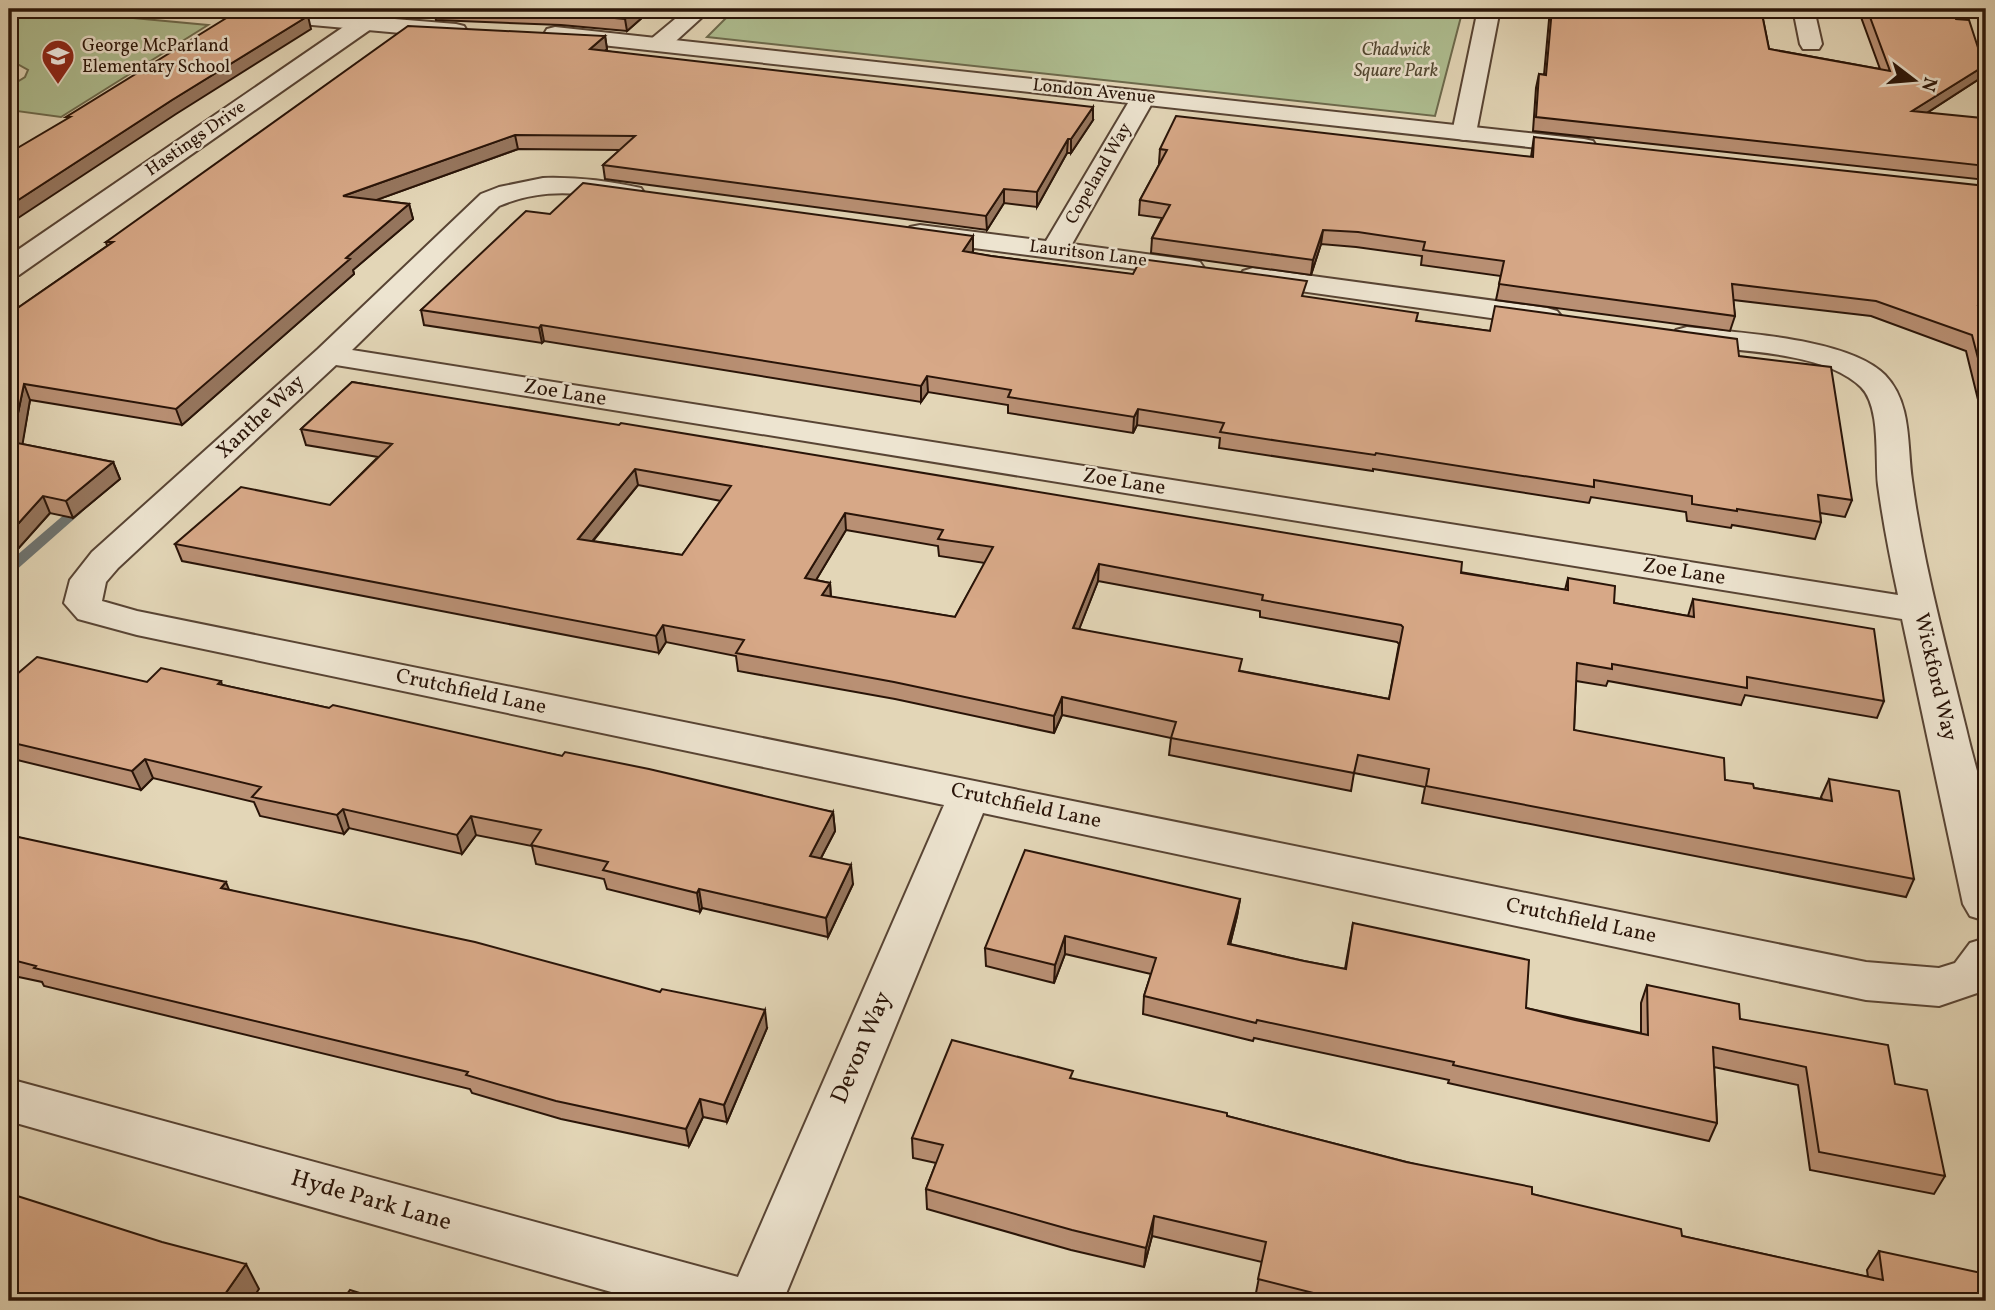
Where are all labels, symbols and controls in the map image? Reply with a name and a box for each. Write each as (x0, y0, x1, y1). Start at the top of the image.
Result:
place label: George McParland Elementary School (82, 34, 230, 80)
school or university icon: George McParland Elementary School (39, 37, 77, 86)
park label: Chadwick Square Park (1354, 38, 1438, 84)
north arrow (1880, 46, 1950, 116)
street label: London Avenue (1031, 73, 1157, 111)
text: N (1914, 74, 1943, 95)
street label: Hastings Drive (141, 95, 251, 183)
street label: Copeland Way (1060, 118, 1138, 229)
street label: Lauritson Lane (1028, 234, 1148, 274)
street label: Xanthe Way (210, 368, 312, 466)
street label: Zoe Lane (522, 372, 608, 414)
street label: Zoe Lane (1081, 461, 1167, 503)
street label: Zoe Lane (1641, 551, 1727, 593)
street label: Wickford Way (1906, 610, 1964, 744)
street label: Crutchfield Lane (393, 662, 549, 722)
street label: Crutchfield Lane (948, 776, 1104, 836)
street label: Crutchfield Lane (1503, 891, 1659, 951)
street label: Devon Way (823, 987, 901, 1109)
street label: Hyde Park Lane (287, 1162, 455, 1240)

